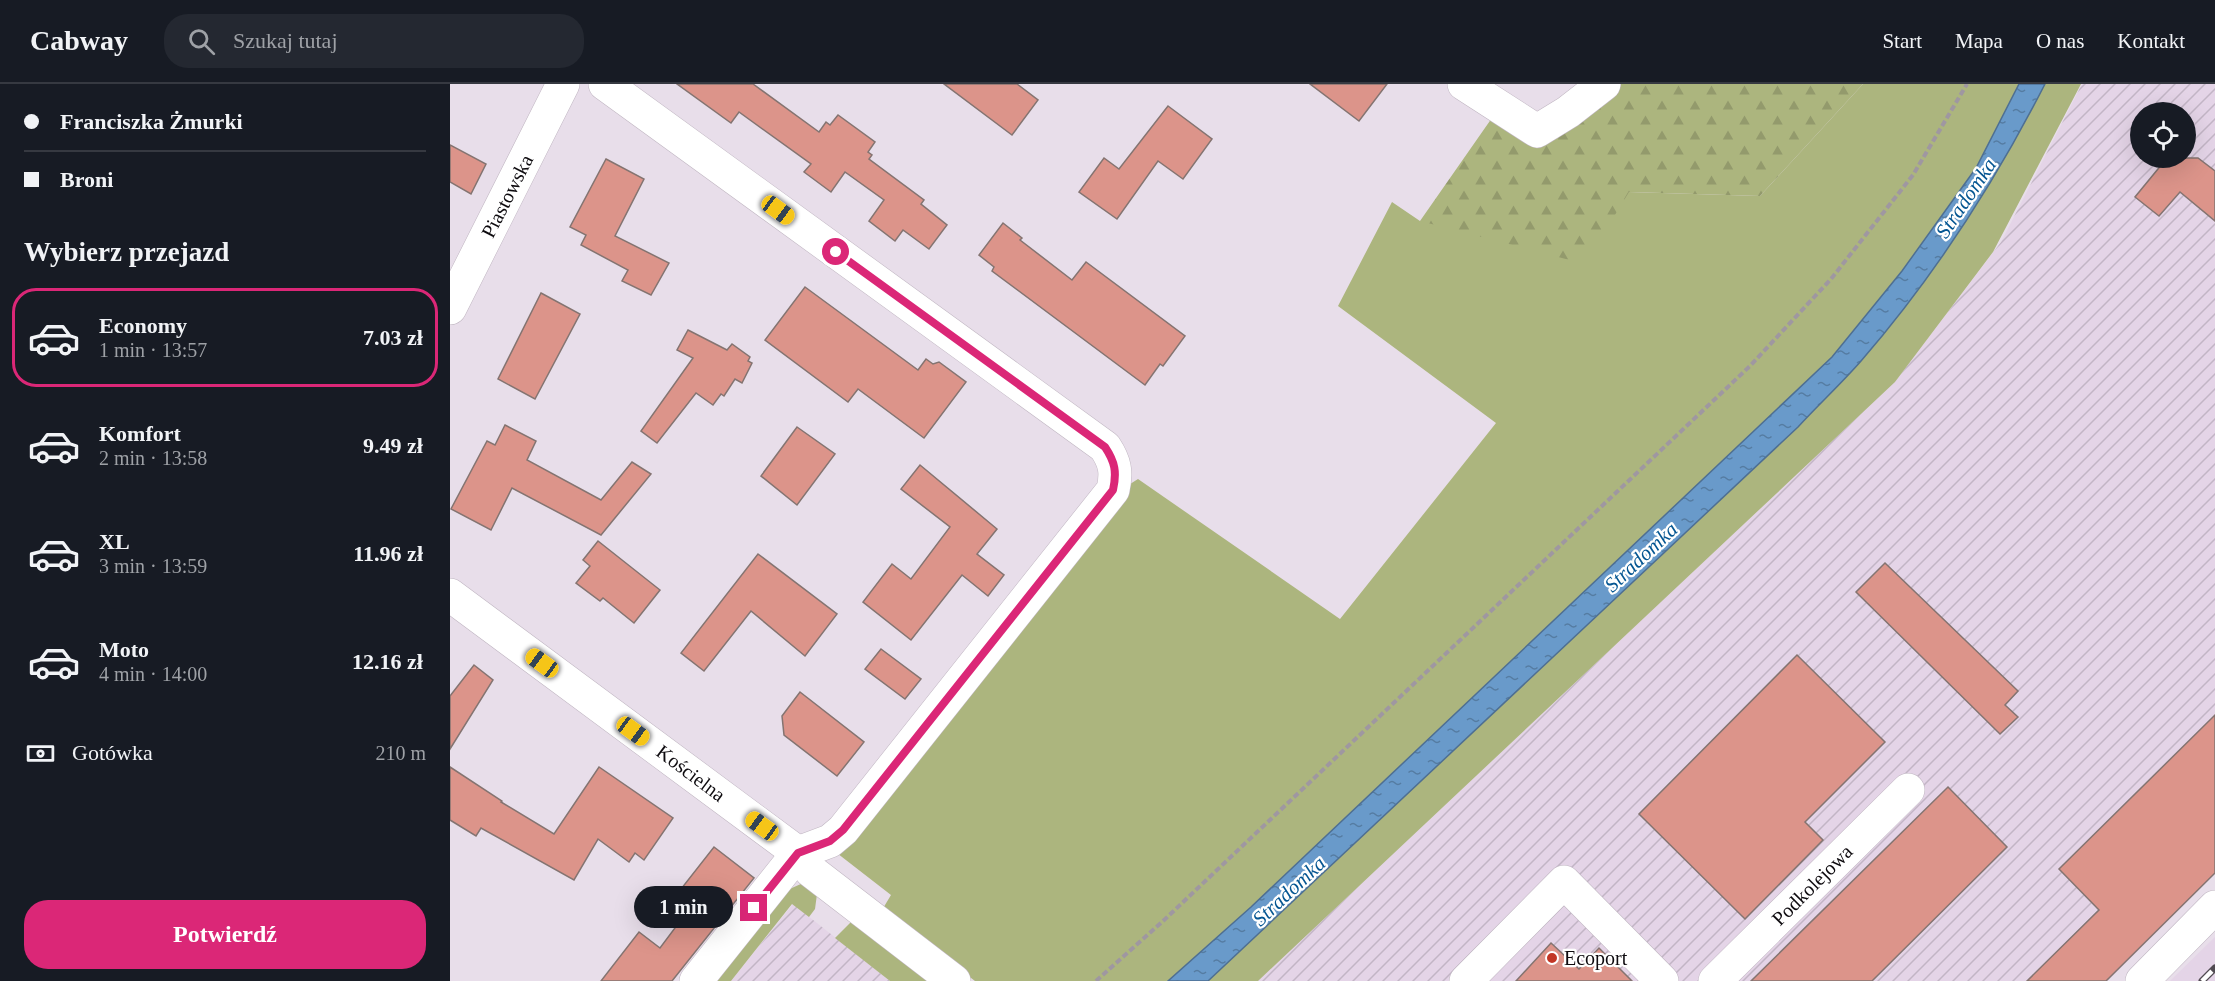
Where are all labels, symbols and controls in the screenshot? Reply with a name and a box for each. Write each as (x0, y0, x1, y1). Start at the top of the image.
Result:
search box (164, 14, 584, 68)
text: Cabway (30, 25, 128, 56)
icon: search (185, 25, 218, 58)
text: Szukaj tutaj (233, 28, 338, 53)
text: Start (1882, 29, 1922, 53)
text: Mapa (1955, 29, 2003, 53)
text: O nas (2036, 29, 2084, 53)
text: Kontakt (2117, 29, 2185, 53)
map controls (2130, 102, 2196, 168)
button: locate (2130, 102, 2196, 168)
text: Franciszka Żmurki (60, 109, 243, 134)
street label: Piastowska (477, 151, 537, 241)
water label: Stradomka (1931, 154, 2001, 242)
text: Broni (60, 167, 113, 192)
car (758, 192, 798, 228)
text: Wybierz przejazd (24, 237, 229, 267)
route start (822, 238, 849, 265)
icon: car (27, 311, 81, 365)
text: Economy (99, 313, 187, 338)
text: 7.03 zł (363, 325, 423, 350)
text: 1 min · 13:57 (99, 339, 207, 361)
icon: car (27, 419, 81, 473)
text: Komfort (99, 421, 181, 446)
text: 9.49 zł (363, 433, 423, 458)
text: 2 min · 13:58 (99, 447, 207, 469)
water label: Stradomka (1600, 517, 1682, 597)
icon: car (27, 527, 81, 581)
text: XL (99, 529, 130, 554)
text: 11.96 zł (353, 541, 423, 566)
text: 3 min · 13:59 (99, 555, 207, 577)
icon: car (27, 635, 81, 689)
text: Moto (99, 637, 149, 662)
car (522, 645, 562, 681)
text: 12.16 zł (352, 649, 423, 674)
text: 4 min · 14:00 (99, 663, 207, 685)
car (613, 713, 653, 749)
icon: cash (24, 737, 57, 770)
text: Gotówka (72, 740, 153, 765)
street label: Kościelna (652, 740, 730, 806)
text: 210 m (375, 742, 426, 764)
car (742, 808, 782, 844)
street label: Podkolejowa (1767, 840, 1857, 930)
water label: Stradomka (1248, 851, 1330, 931)
callout: 1 min (634, 887, 733, 929)
route end (740, 894, 767, 921)
text: 1 min (659, 896, 708, 918)
button: Potwierdź (24, 900, 426, 969)
place label: Ecoport (1564, 947, 1628, 970)
marker: Ecoport (1545, 951, 1559, 965)

